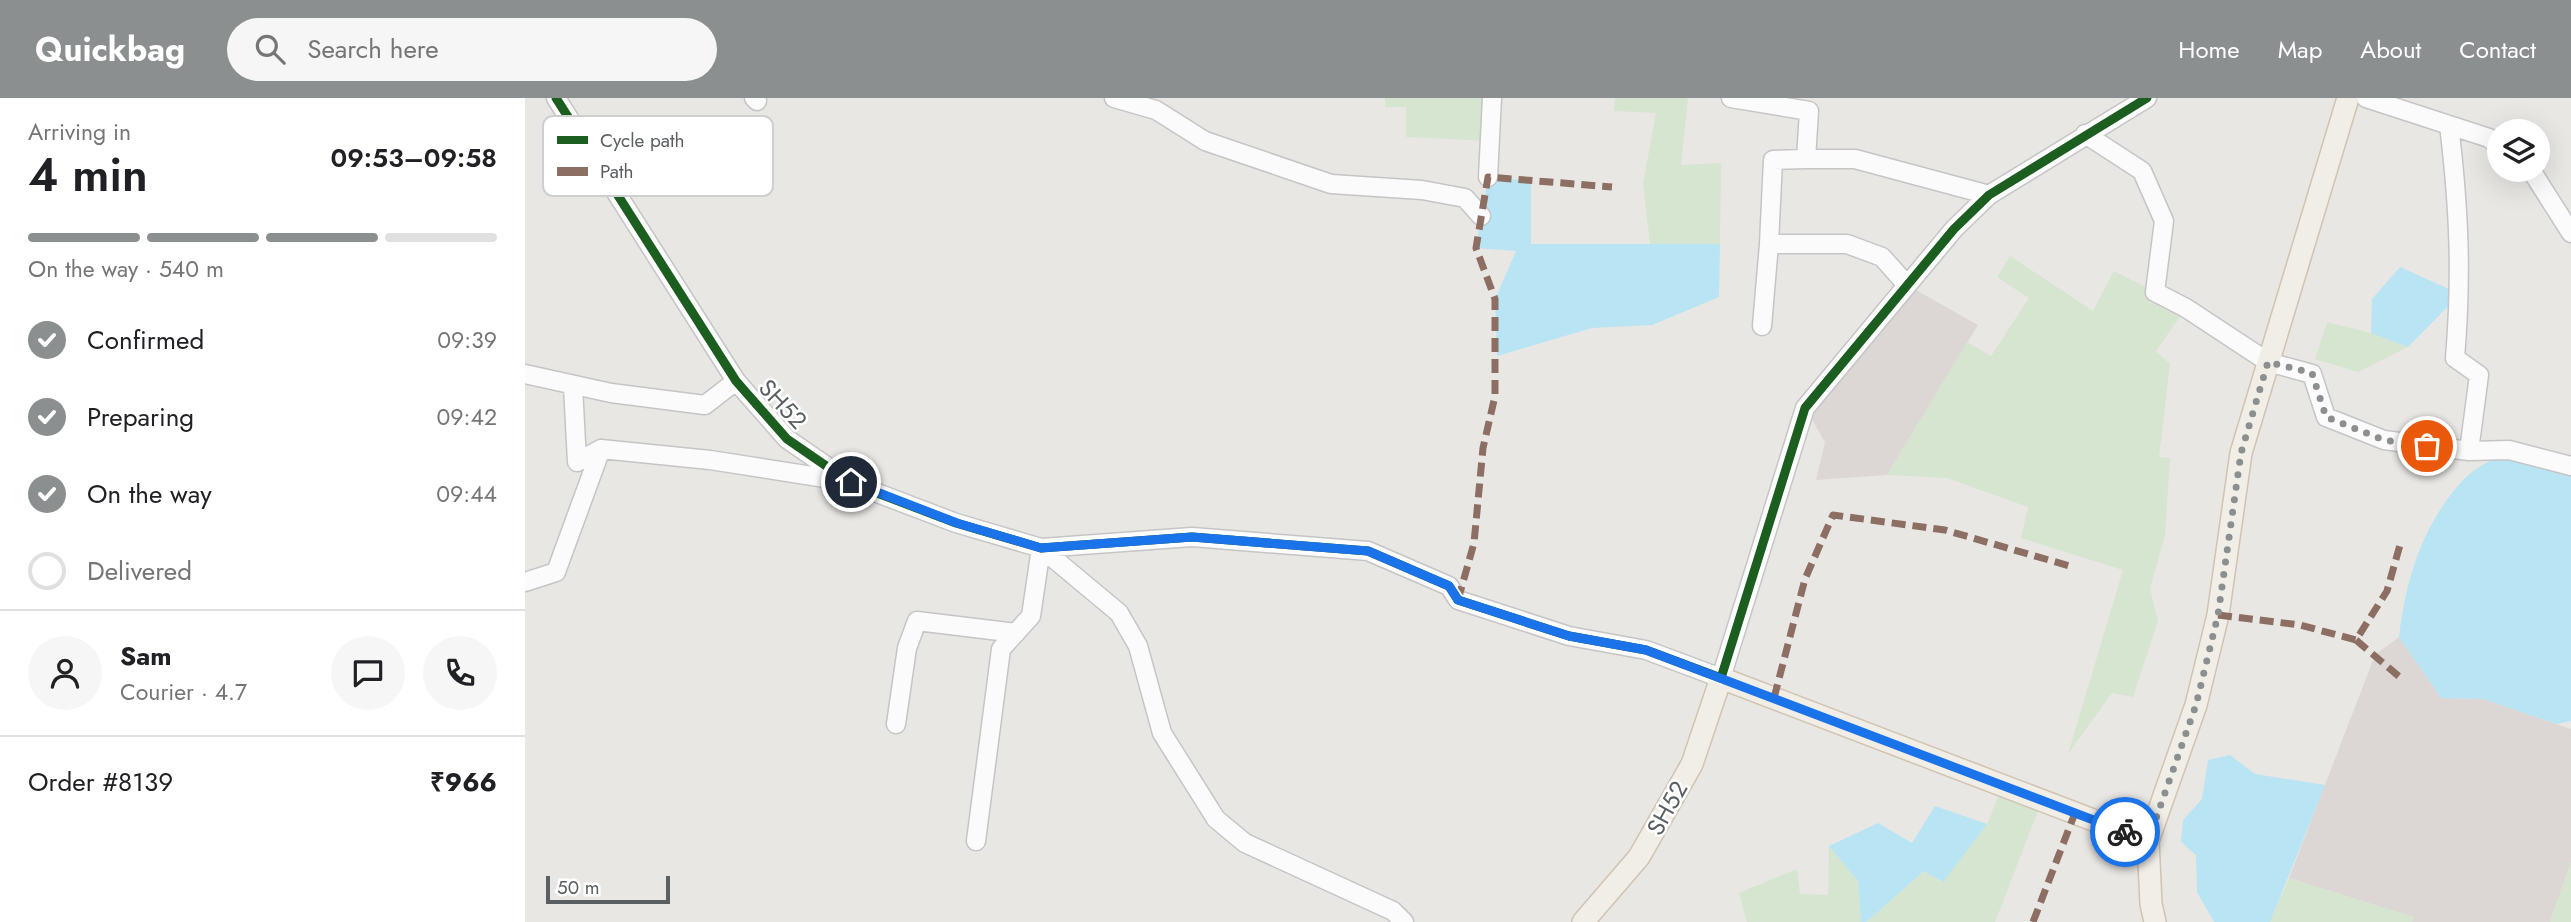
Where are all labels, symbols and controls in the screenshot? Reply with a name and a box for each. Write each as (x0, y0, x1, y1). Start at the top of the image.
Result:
search box (227, 18, 717, 81)
text: Quickbag (35, 26, 185, 73)
icon: search (251, 30, 289, 68)
text: Search here (307, 30, 439, 68)
text: Home (2178, 32, 2240, 67)
text: Map (2278, 32, 2322, 67)
text: About (2360, 32, 2421, 67)
text: Contact (2459, 32, 2536, 67)
text: Arriving in (28, 115, 131, 149)
legend (543, 116, 773, 196)
map controls (2487, 119, 2550, 182)
button: layers (2487, 119, 2550, 182)
text: Cycle path (600, 127, 685, 154)
text: 09:53–09:58 (330, 139, 497, 177)
text: 4 min (28, 142, 148, 208)
text: Path (600, 158, 634, 185)
text: On the way · 540 m (28, 252, 224, 286)
icon: check (28, 321, 66, 359)
text: Confirmed (87, 321, 204, 359)
text: 09:39 (437, 323, 497, 357)
street label: SH52 (751, 371, 815, 437)
icon: check (28, 398, 66, 436)
text: Preparing (87, 398, 194, 436)
text: 09:42 (437, 400, 497, 434)
pin (2397, 416, 2457, 476)
icon: bag (2408, 427, 2446, 465)
pin (821, 452, 881, 512)
icon: home (832, 463, 870, 501)
icon: check (28, 475, 66, 513)
text: On the way (87, 475, 212, 513)
text: 09:44 (436, 477, 497, 511)
text: Delivered (87, 552, 192, 590)
button: person (28, 636, 102, 710)
button: chat (331, 636, 405, 710)
button: phone (423, 636, 497, 710)
text: Sam (120, 637, 172, 675)
text: Courier · 4.7 (120, 675, 247, 709)
text: Order #8139 (28, 763, 173, 801)
text: ₹966 (430, 763, 497, 801)
street label: SH52 (1638, 774, 1696, 842)
courier (2090, 797, 2160, 867)
icon: bike (2106, 813, 2144, 851)
scale bar (546, 873, 670, 905)
text: 50 m (557, 874, 600, 901)

